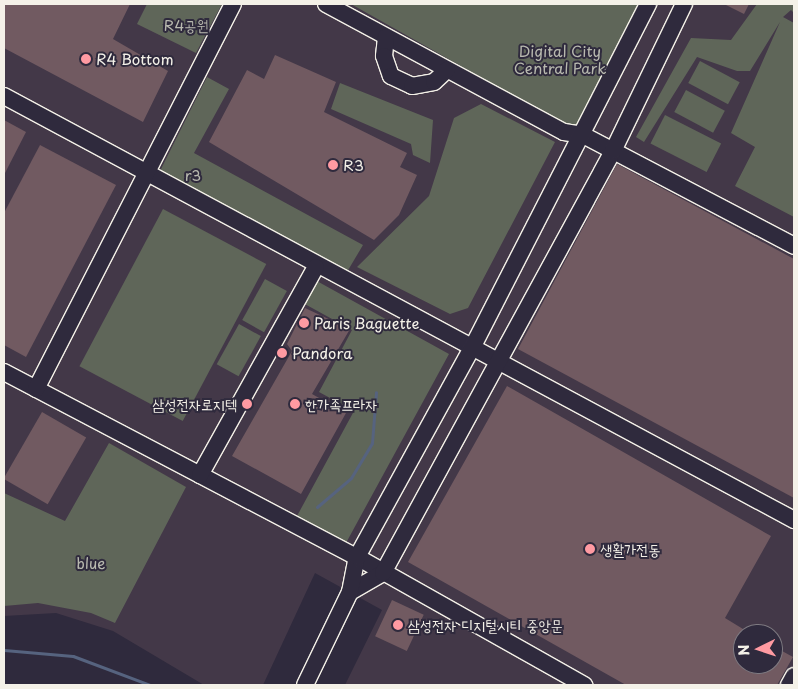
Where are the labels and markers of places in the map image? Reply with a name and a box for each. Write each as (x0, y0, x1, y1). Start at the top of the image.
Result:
place label: R4 Bottom (96, 50, 174, 68)
marker: R4 Bottom (80, 53, 92, 65)
place label: R3 (343, 156, 364, 174)
marker: R3 (327, 159, 339, 171)
place label: Paris Baguette (314, 314, 420, 332)
marker: Paris Baguette (298, 317, 310, 329)
place label: Pandora (292, 344, 352, 362)
marker: Pandora (276, 347, 288, 359)
place label: 삼성전자로지텍 (153, 395, 237, 413)
place label: 한가족프라자 (305, 395, 377, 413)
marker: 삼성전자로지텍 (241, 398, 253, 410)
marker: 한가족프라자 (289, 398, 301, 410)
place label: 생활가전동 (600, 540, 660, 558)
marker: 생활가전동 (584, 543, 596, 555)
place label: 삼성전자 디지털시티 중앙문 (408, 616, 563, 634)
marker: 삼성전자 디지털시티 중앙문 (392, 619, 404, 631)

